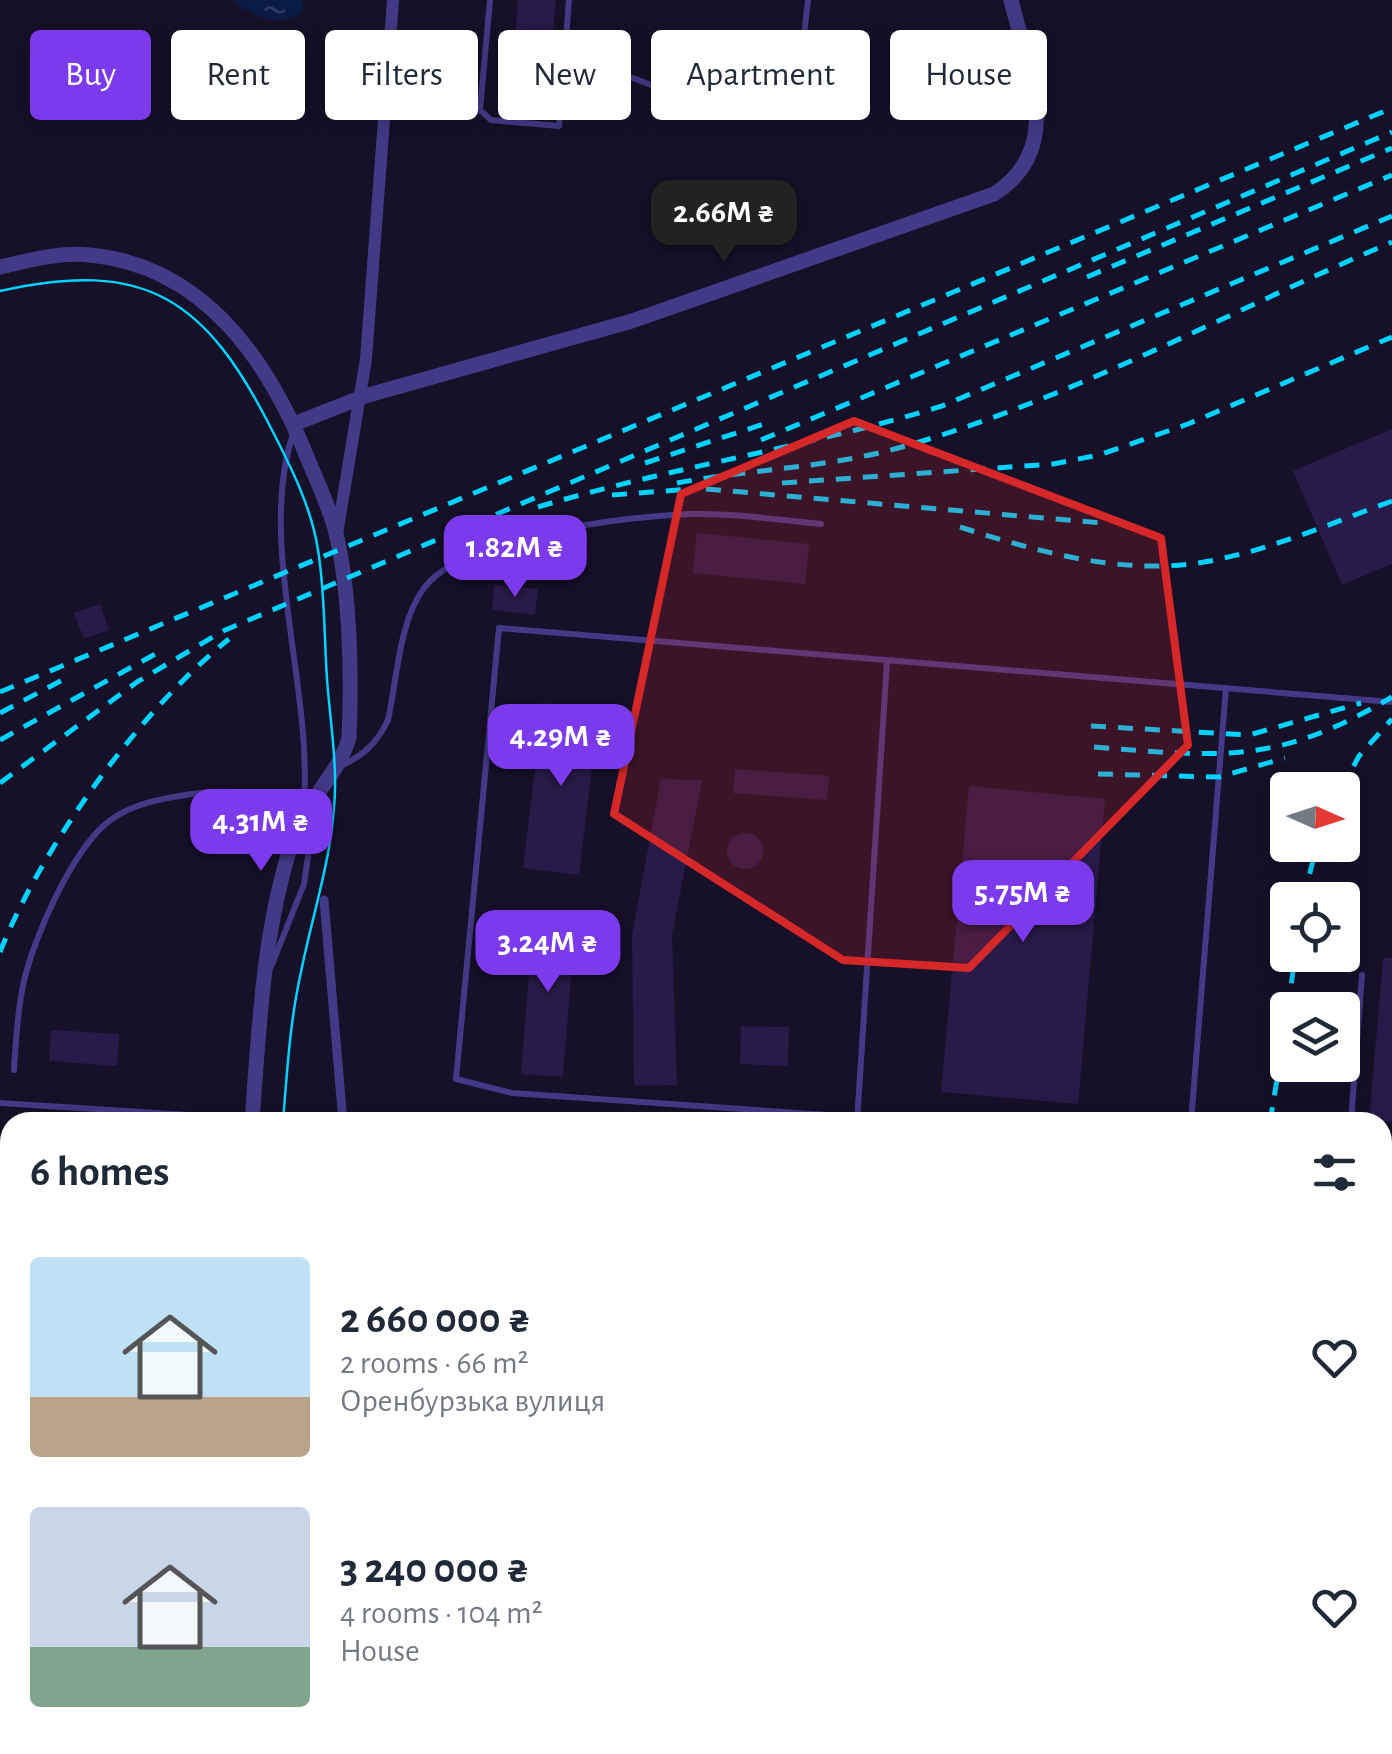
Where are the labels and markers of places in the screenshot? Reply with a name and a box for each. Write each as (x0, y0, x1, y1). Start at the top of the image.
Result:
pin: 2.66M ₴ (632, 180, 816, 265)
pin: 1.82M ₴ (423, 515, 607, 600)
pin: 4.29M ₴ (469, 704, 653, 789)
pin: 4.31M ₴ (169, 789, 353, 874)
pin: 5.75M ₴ (931, 860, 1115, 945)
pin: 3.24M ₴ (456, 910, 640, 995)

